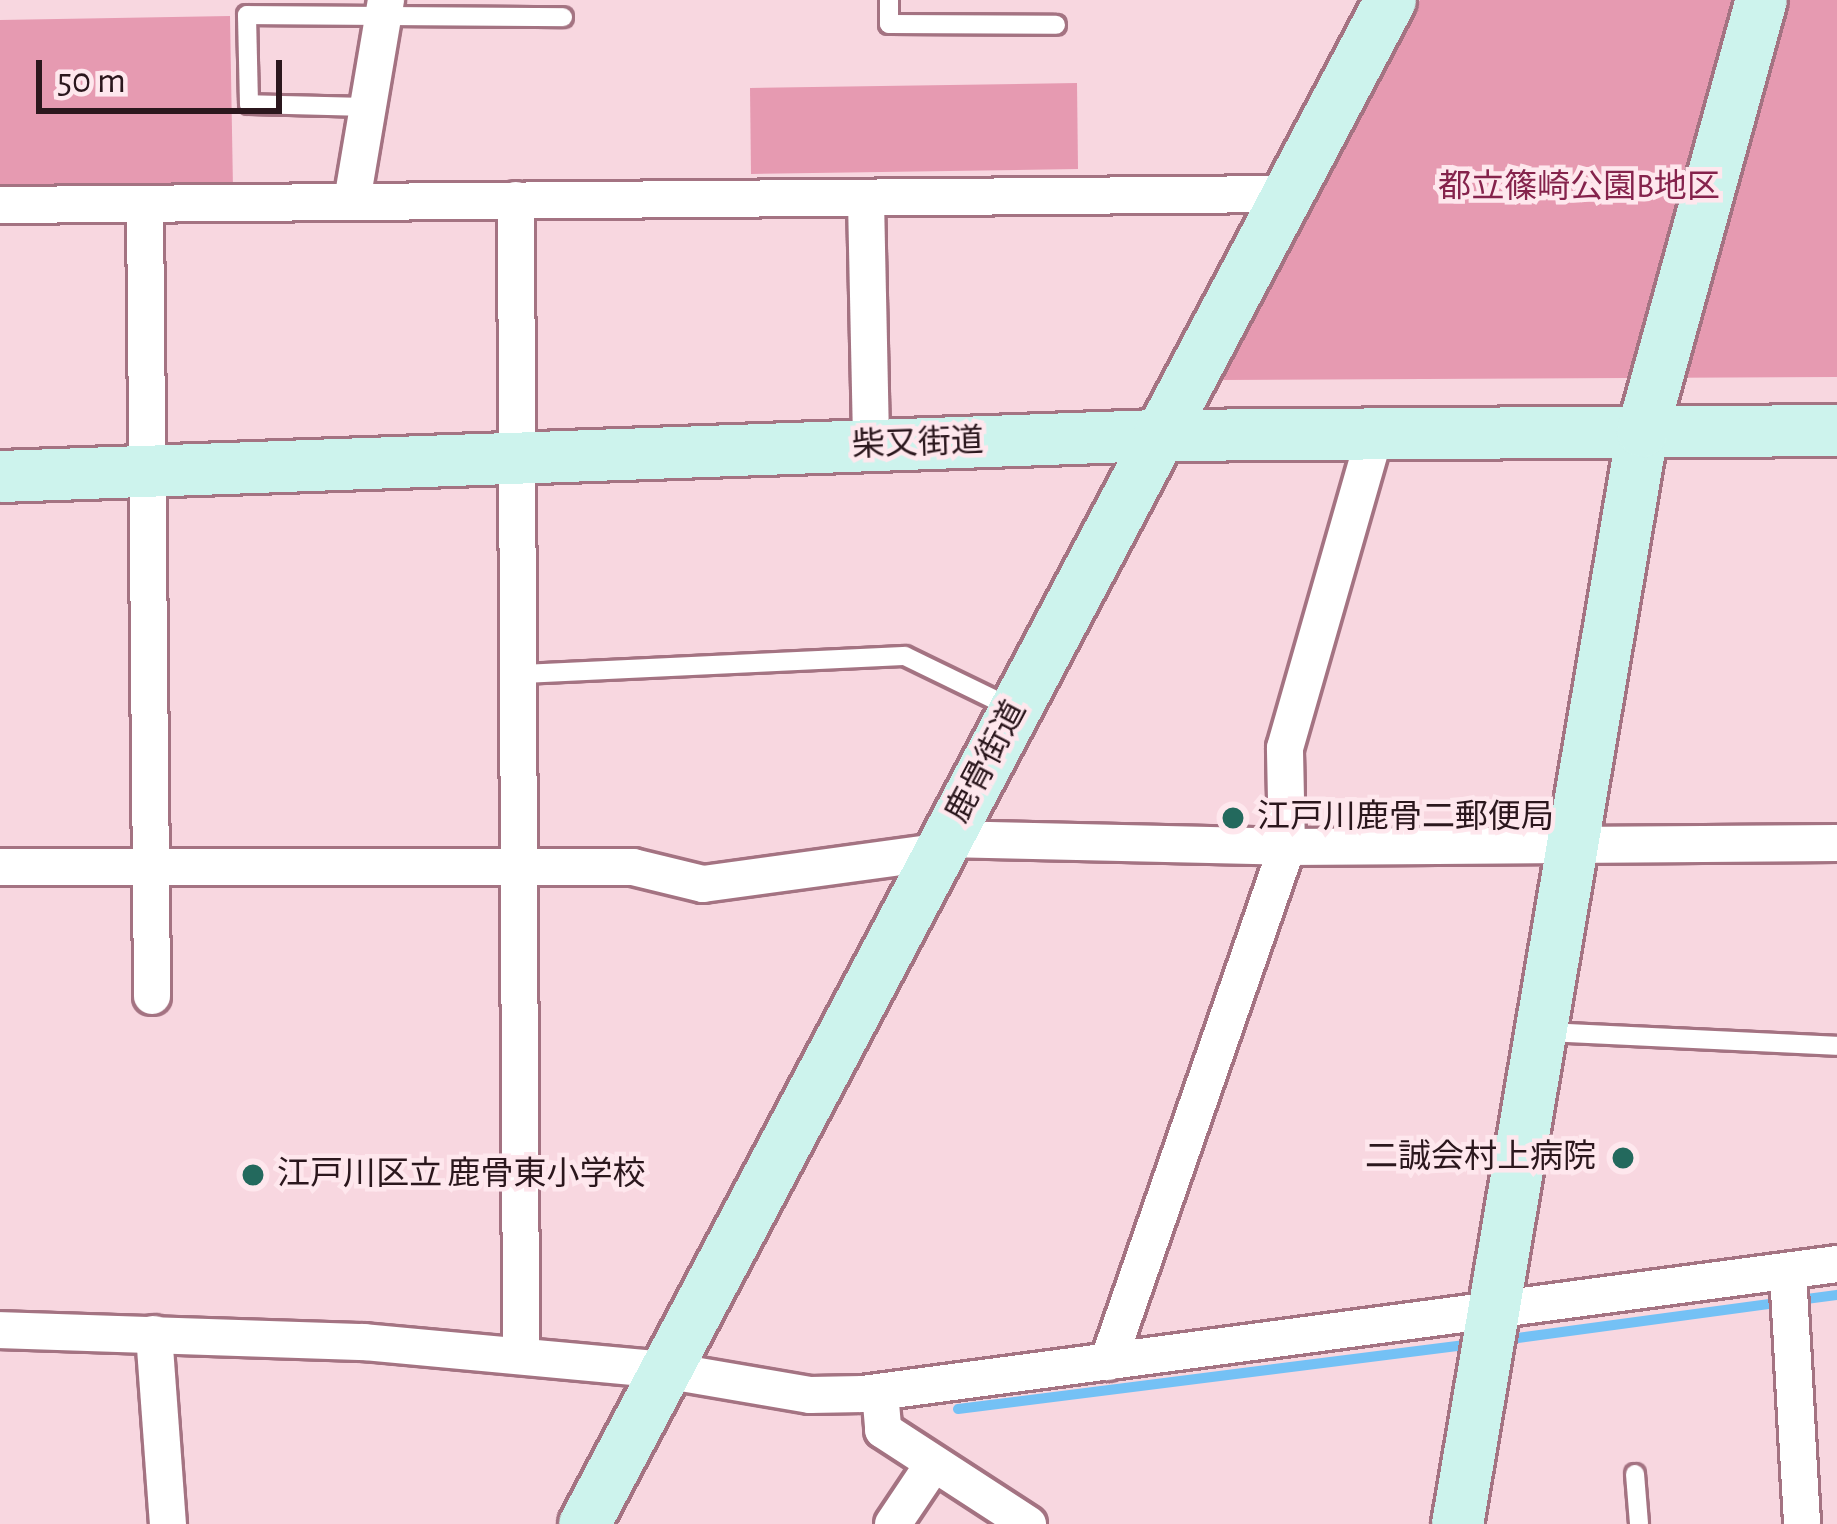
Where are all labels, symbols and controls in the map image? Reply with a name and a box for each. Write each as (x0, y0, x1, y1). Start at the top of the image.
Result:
scale bar (42, 36, 288, 110)
text: 50 m (57, 63, 126, 99)
park label: 都立篠崎公園B地区 (1438, 168, 1720, 208)
street label: 柴又街道 (851, 422, 985, 466)
street label: 鹿骨街道 (939, 694, 1035, 830)
place label: 江戸川鹿骨二郵便局 (1257, 798, 1554, 838)
marker: 江戸川鹿骨二郵便局 (1220, 805, 1246, 831)
place label: 二誠会村上病院 (1365, 1138, 1596, 1178)
marker: 二誠会村上病院 (1607, 1142, 1639, 1174)
place label: 江戸川区立 鹿骨東小学校 (277, 1155, 645, 1195)
marker: 江戸川区立 鹿骨東小学校 (240, 1162, 266, 1188)

